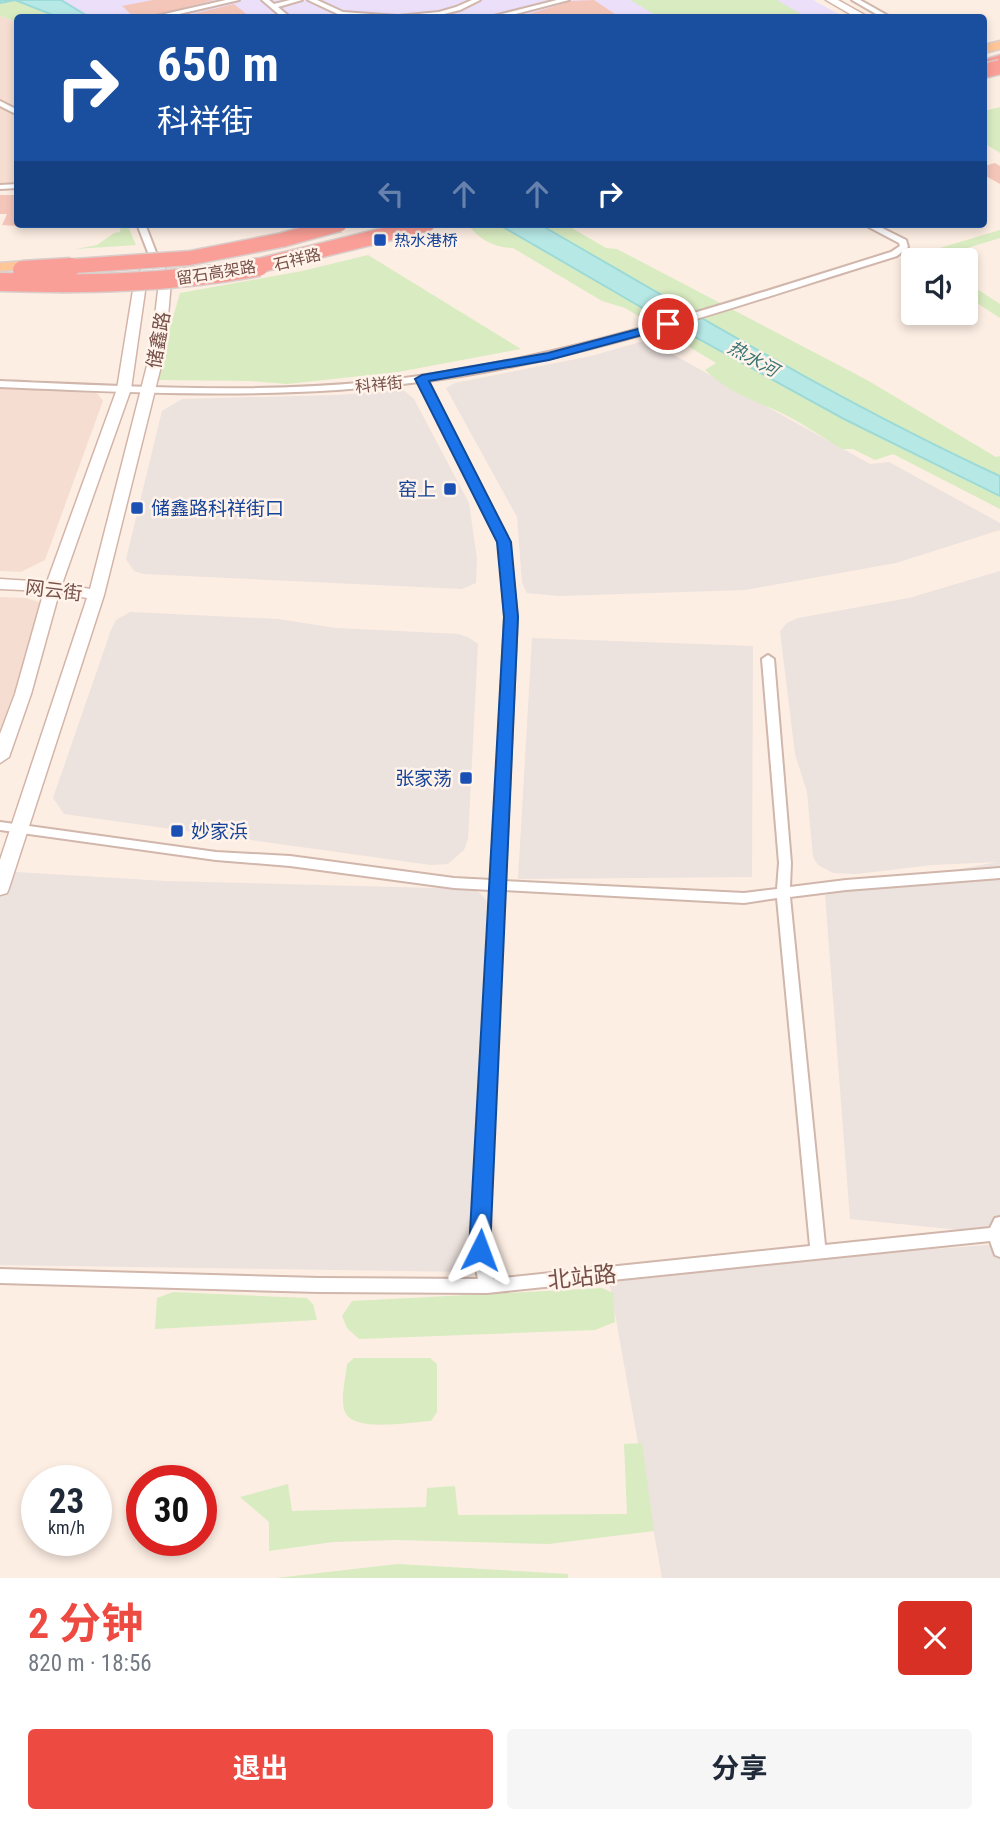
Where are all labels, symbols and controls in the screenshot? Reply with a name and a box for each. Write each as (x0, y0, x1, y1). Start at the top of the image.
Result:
text: 650 m (157, 36, 279, 93)
icon: right (42, 42, 133, 133)
text: 科祥街 (157, 102, 253, 140)
icon: left (372, 175, 410, 213)
icon: ahead (445, 175, 483, 213)
icon: ahead (518, 175, 556, 213)
icon: right (591, 175, 629, 213)
place label: 热水港桥 (394, 231, 458, 250)
marker: 热水港桥 (372, 232, 388, 248)
street label: 石祥路 (272, 244, 323, 275)
map controls (901, 248, 978, 325)
button: sound (901, 248, 978, 325)
street label: 留石高架路 (175, 257, 257, 288)
pin (638, 294, 698, 354)
icon: arrive (649, 305, 687, 343)
street label: 储鑫路 (142, 310, 175, 370)
water label: 热水河 (725, 336, 785, 382)
street label: 科祥街 (354, 373, 404, 396)
place label: 窑上 (398, 478, 436, 501)
marker: 窑上 (442, 481, 458, 497)
place label: 储鑫路科祥街口 (151, 497, 284, 520)
marker: 储鑫路科祥街口 (129, 500, 145, 516)
street label: 网云街 (24, 576, 84, 605)
place label: 张家荡 (395, 767, 452, 790)
marker: 张家荡 (458, 770, 474, 786)
place label: 妙家浜 (191, 820, 248, 843)
marker: 妙家浜 (169, 823, 185, 839)
position arrow (443, 1213, 517, 1287)
street label: 北站路 (546, 1260, 618, 1295)
speed limit sign: 30 (126, 1465, 217, 1556)
text: 23 (49, 1481, 84, 1522)
text: km/h (48, 1517, 85, 1538)
text: 2 分钟 (28, 1599, 143, 1648)
button: close (898, 1601, 972, 1675)
text: 820 m · 18:56 (28, 1650, 152, 1677)
button: 退出 (28, 1729, 493, 1809)
button: 分享 (507, 1729, 972, 1809)

